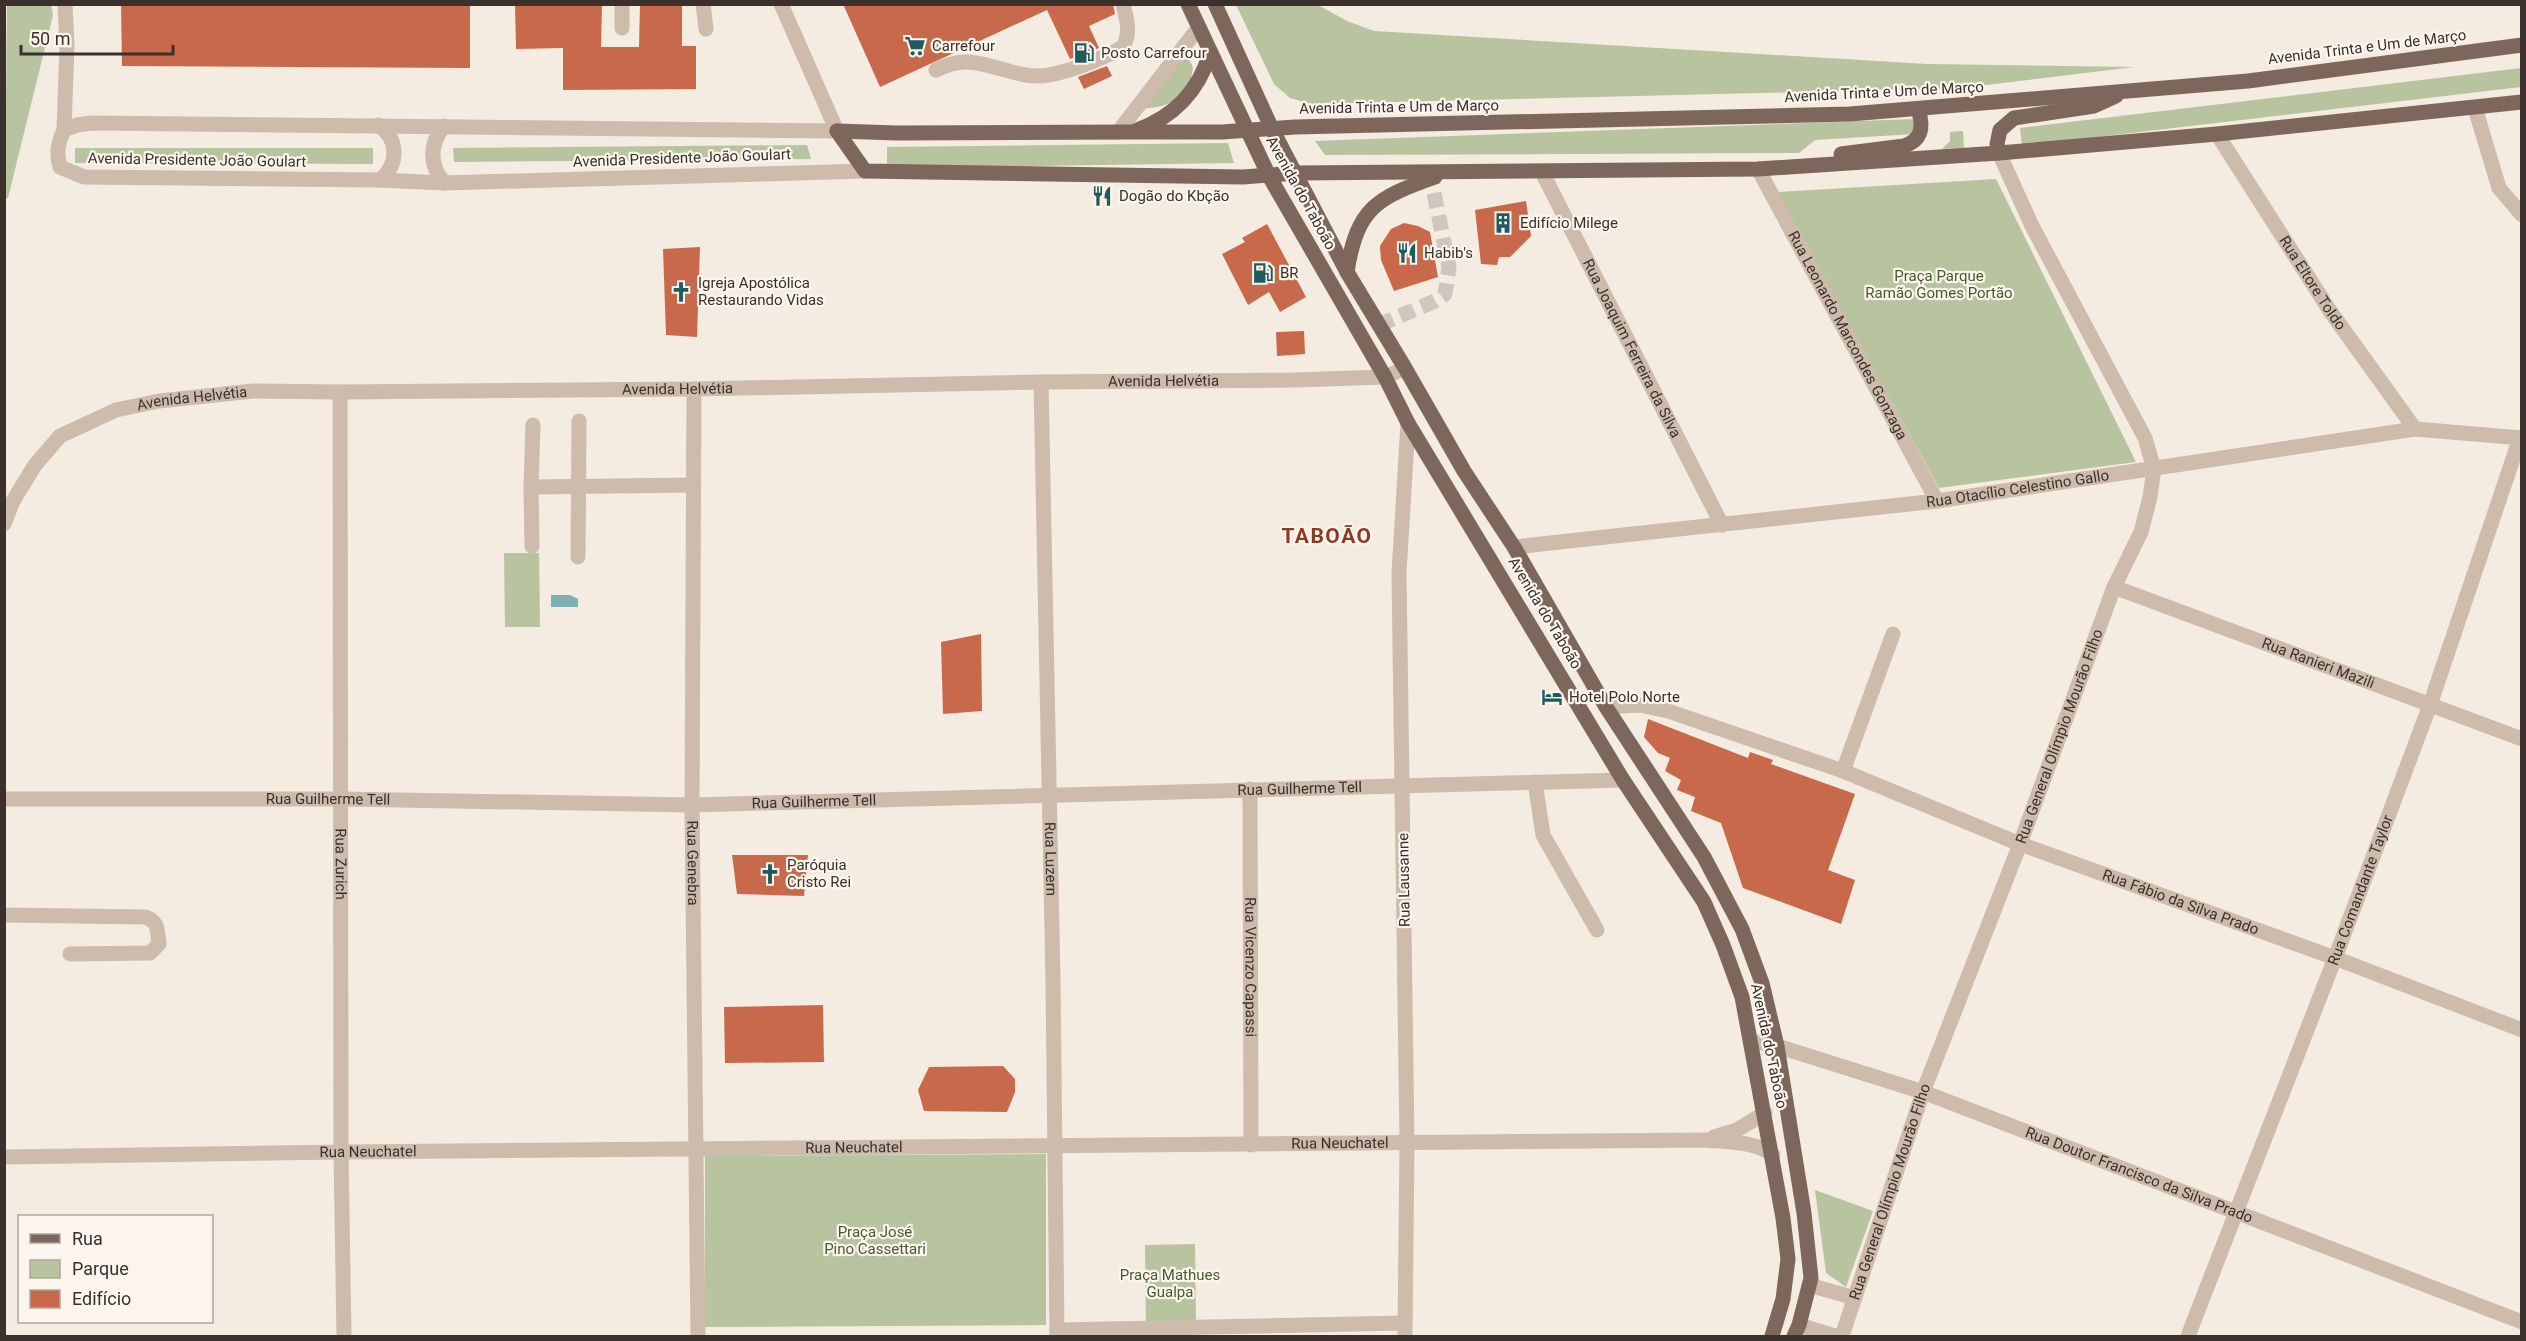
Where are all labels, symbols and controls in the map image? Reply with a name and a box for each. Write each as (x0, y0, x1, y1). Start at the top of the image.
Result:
scale bar (21, 18, 172, 56)
street label: Avenida Trinta e Um de Março (2267, 26, 2467, 68)
text: 50 m (30, 28, 70, 49)
supermarket icon: Carrefour (903, 34, 927, 58)
place label: Carrefour (932, 37, 995, 55)
fuel station icon: Posto Carrefour (1072, 41, 1096, 65)
place label: Posto Carrefour (1101, 44, 1207, 62)
street label: Avenida Trinta e Um de Março (1784, 78, 1984, 106)
street label: Avenida Trinta e Um de Março (1299, 96, 1499, 118)
street label: Avenida do Taboão (1262, 133, 1340, 253)
street label: Avenida Presidente João Goulart (573, 145, 791, 171)
street label: Avenida Presidente João Goulart (88, 149, 306, 171)
restaurant icon: Dogão do Kbção (1090, 184, 1114, 208)
place label: Dogão do Kbção (1119, 187, 1229, 205)
building icon: Edifício Milege (1491, 211, 1515, 235)
place label: Edifício Milege (1520, 214, 1618, 232)
street label: Rua Leonardo Marcondes Gonzaga (1784, 228, 1911, 443)
street label: Rua Eltore Toldo (2275, 232, 2350, 334)
restaurant icon: Habib's (1395, 241, 1419, 265)
place label: Habib's (1424, 244, 1473, 262)
street label: Rua Joaquim Ferreira da Silva (1579, 256, 1685, 441)
fuel station icon: BR (1251, 261, 1275, 285)
place label: BR (1280, 264, 1299, 282)
park label: Praça Parque Ramão Gomes Portão (1865, 267, 2013, 302)
place label: Igreja Apostólica Restaurando Vidas (698, 274, 824, 309)
church icon: Igreja Apostólica Restaurando Vidas (669, 280, 693, 304)
street label: Avenida Helvétia (1108, 372, 1219, 390)
street label: Avenida Helvétia (622, 379, 733, 399)
street label: Avenida Helvétia (135, 383, 248, 414)
street label: Rua Otacílio Celestino Gallo (1925, 466, 2110, 511)
district label: TABOÃO (1281, 524, 1373, 548)
street label: Avenida do Taboão (1505, 554, 1585, 672)
street label: Rua General Olímpio Mourão Filho (2012, 627, 2107, 846)
street label: Rua Ranieri Mazili (2259, 634, 2377, 692)
hotel icon: Hotel Polo Norte (1540, 685, 1564, 709)
place label: Hotel Polo Norte (1569, 688, 1680, 706)
street label: Rua Guilherme Tell (1237, 778, 1362, 799)
street label: Rua Guilherme Tell (266, 790, 390, 809)
street label: Rua Guilherme Tell (751, 791, 876, 812)
street label: Rua Comandante Taylor (2324, 812, 2397, 968)
street label: Rua Genebra (683, 820, 702, 906)
street label: Rua Luzern (1041, 822, 1060, 896)
street label: Rua Zurich (332, 828, 350, 900)
street label: Rua Lausanne (1394, 833, 1414, 927)
place label: Paróquia Cristo Rei (787, 856, 851, 891)
church icon: Paróquia Cristo Rei (758, 862, 782, 886)
street label: Rua Fábio da Silva Prado (2100, 866, 2261, 939)
street label: Rua Vicenzo Capassi (1241, 897, 1260, 1037)
street label: Avenida do Taboão (1747, 982, 1791, 1110)
street label: Rua General Olímpio Mourão Filho (1846, 1081, 1934, 1302)
street label: Rua Doutor Francisco da Silva Prado (2023, 1123, 2255, 1227)
street label: Rua Neuchatel (1291, 1134, 1389, 1153)
street label: Rua Neuchatel (805, 1138, 903, 1157)
street label: Rua Neuchatel (319, 1142, 417, 1161)
legend (18, 1215, 213, 1323)
park label: Praça José Pino Cassettari (824, 1223, 926, 1258)
text: Rua (72, 1228, 103, 1249)
text: Parque (72, 1258, 129, 1279)
park label: Praça Mathues Gualpa (1120, 1266, 1220, 1301)
text: Edifício (72, 1288, 131, 1309)

